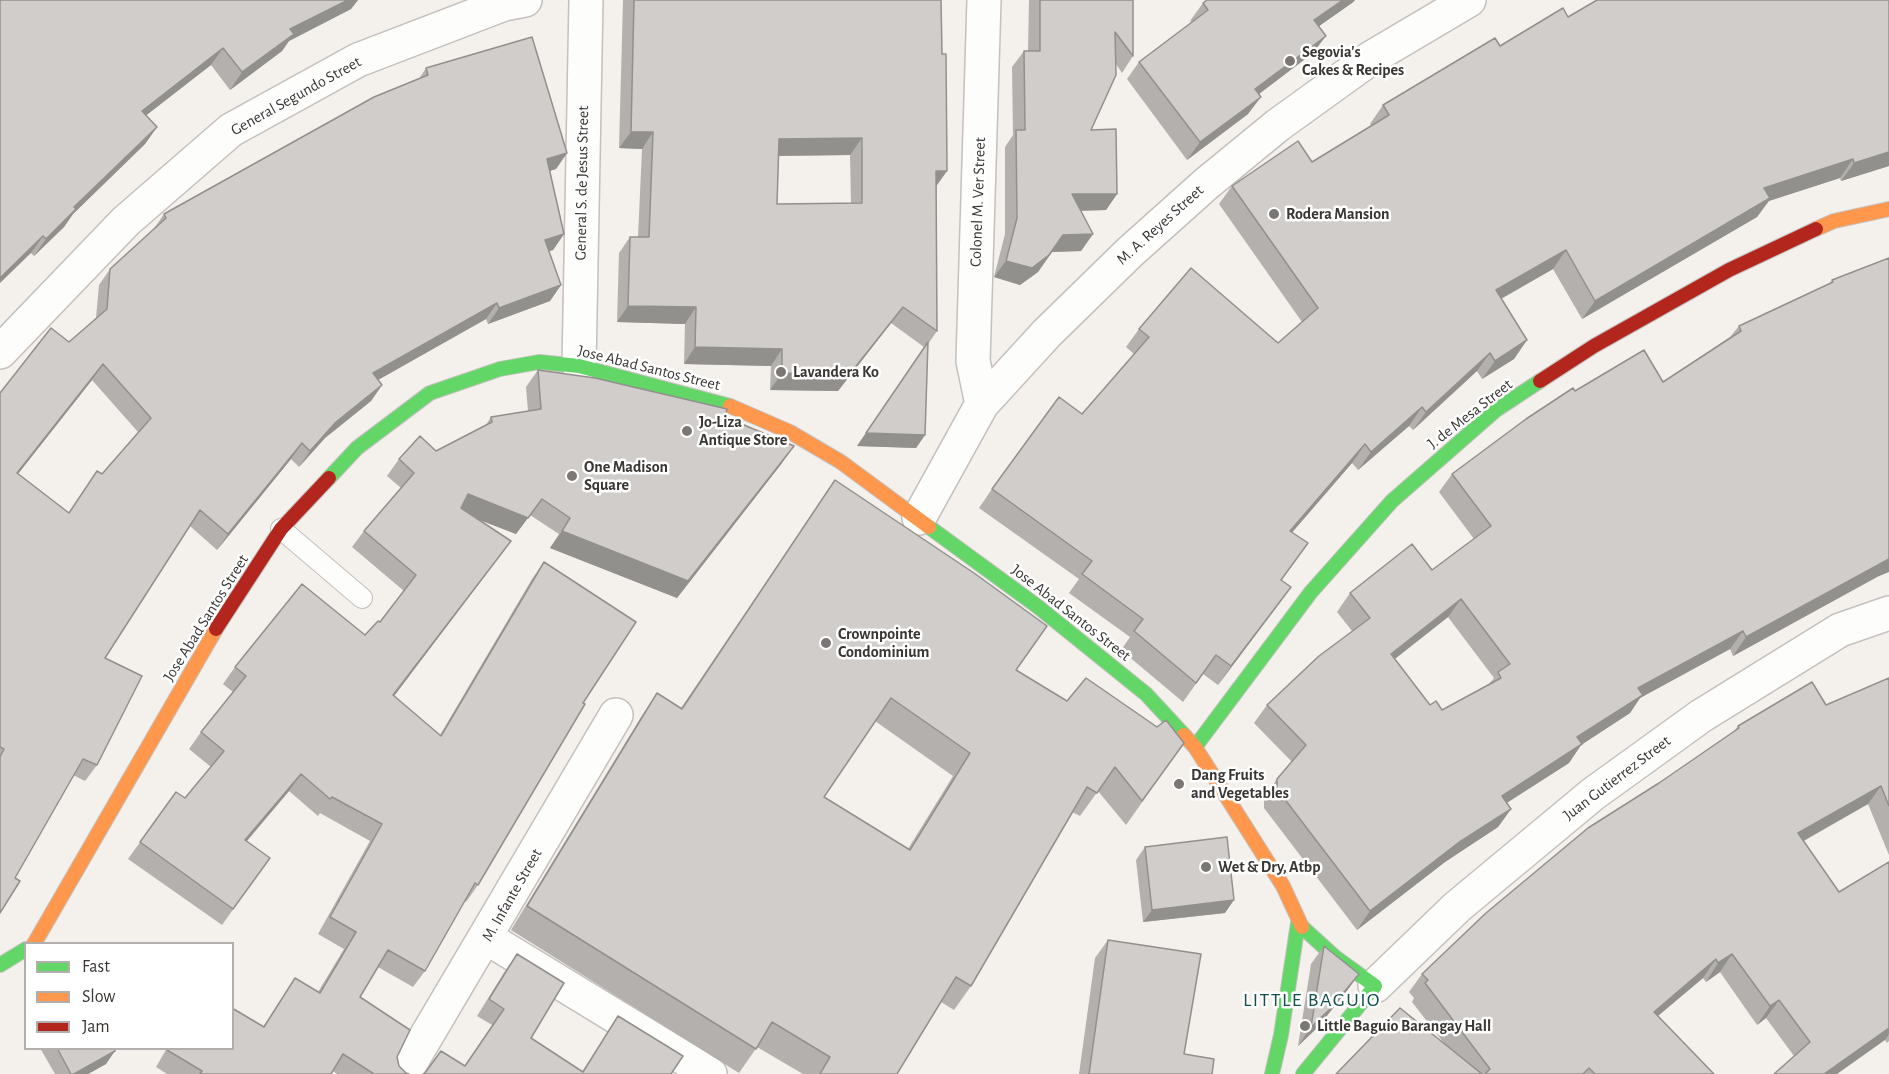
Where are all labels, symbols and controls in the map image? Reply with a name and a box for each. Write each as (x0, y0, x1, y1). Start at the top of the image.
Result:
place label: Segovia's Cakes & Recipes (1302, 42, 1404, 80)
street label: General Segundo Street (227, 52, 365, 140)
marker: Segovia's Cakes & Recipes (1283, 54, 1297, 68)
street label: General S. de Jesus Street (571, 105, 593, 261)
street label: Colonel M. Ver Street (966, 137, 990, 267)
street label: M. A. Reyes Street (1113, 181, 1207, 269)
place label: Rodera Mansion (1286, 204, 1390, 224)
marker: Rodera Mansion (1267, 207, 1281, 221)
street label: Jose Abad Santos Street (576, 341, 722, 395)
place label: Lavandera Ko (793, 362, 879, 382)
marker: Lavandera Ko (774, 365, 788, 379)
street label: J. de Mesa Street (1424, 375, 1516, 453)
place label: Jo-Liza Antique Store (699, 412, 787, 450)
marker: Jo-Liza Antique Store (680, 424, 694, 438)
place label: One Madison Square (584, 457, 668, 495)
marker: One Madison Square (565, 469, 579, 483)
street label: Jose Abad Santos Street (159, 551, 253, 685)
street label: Jose Abad Santos Street (1008, 561, 1134, 665)
place label: Crownpointe Condominium (838, 624, 929, 662)
marker: Crownpointe Condominium (819, 636, 833, 650)
street label: Juan Gutierrez Street (1560, 731, 1674, 825)
place label: Dang Fruits and Vegetables (1191, 765, 1289, 803)
marker: Dang Fruits and Vegetables (1172, 777, 1186, 791)
street label: M. Infante Street (478, 845, 546, 945)
place label: Wet & Dry, Atbp (1218, 857, 1320, 877)
marker: Wet & Dry, Atbp (1199, 860, 1213, 874)
legend (24, 942, 234, 1050)
text: Fast (82, 958, 110, 976)
text: Slow (82, 988, 115, 1006)
district label: LITTLE BAGUIO (1243, 988, 1381, 1012)
place label: Little Baguio Barangay Hall (1317, 1016, 1491, 1036)
text: Jam (82, 1018, 110, 1036)
marker: Little Baguio Barangay Hall (1298, 1019, 1312, 1033)

